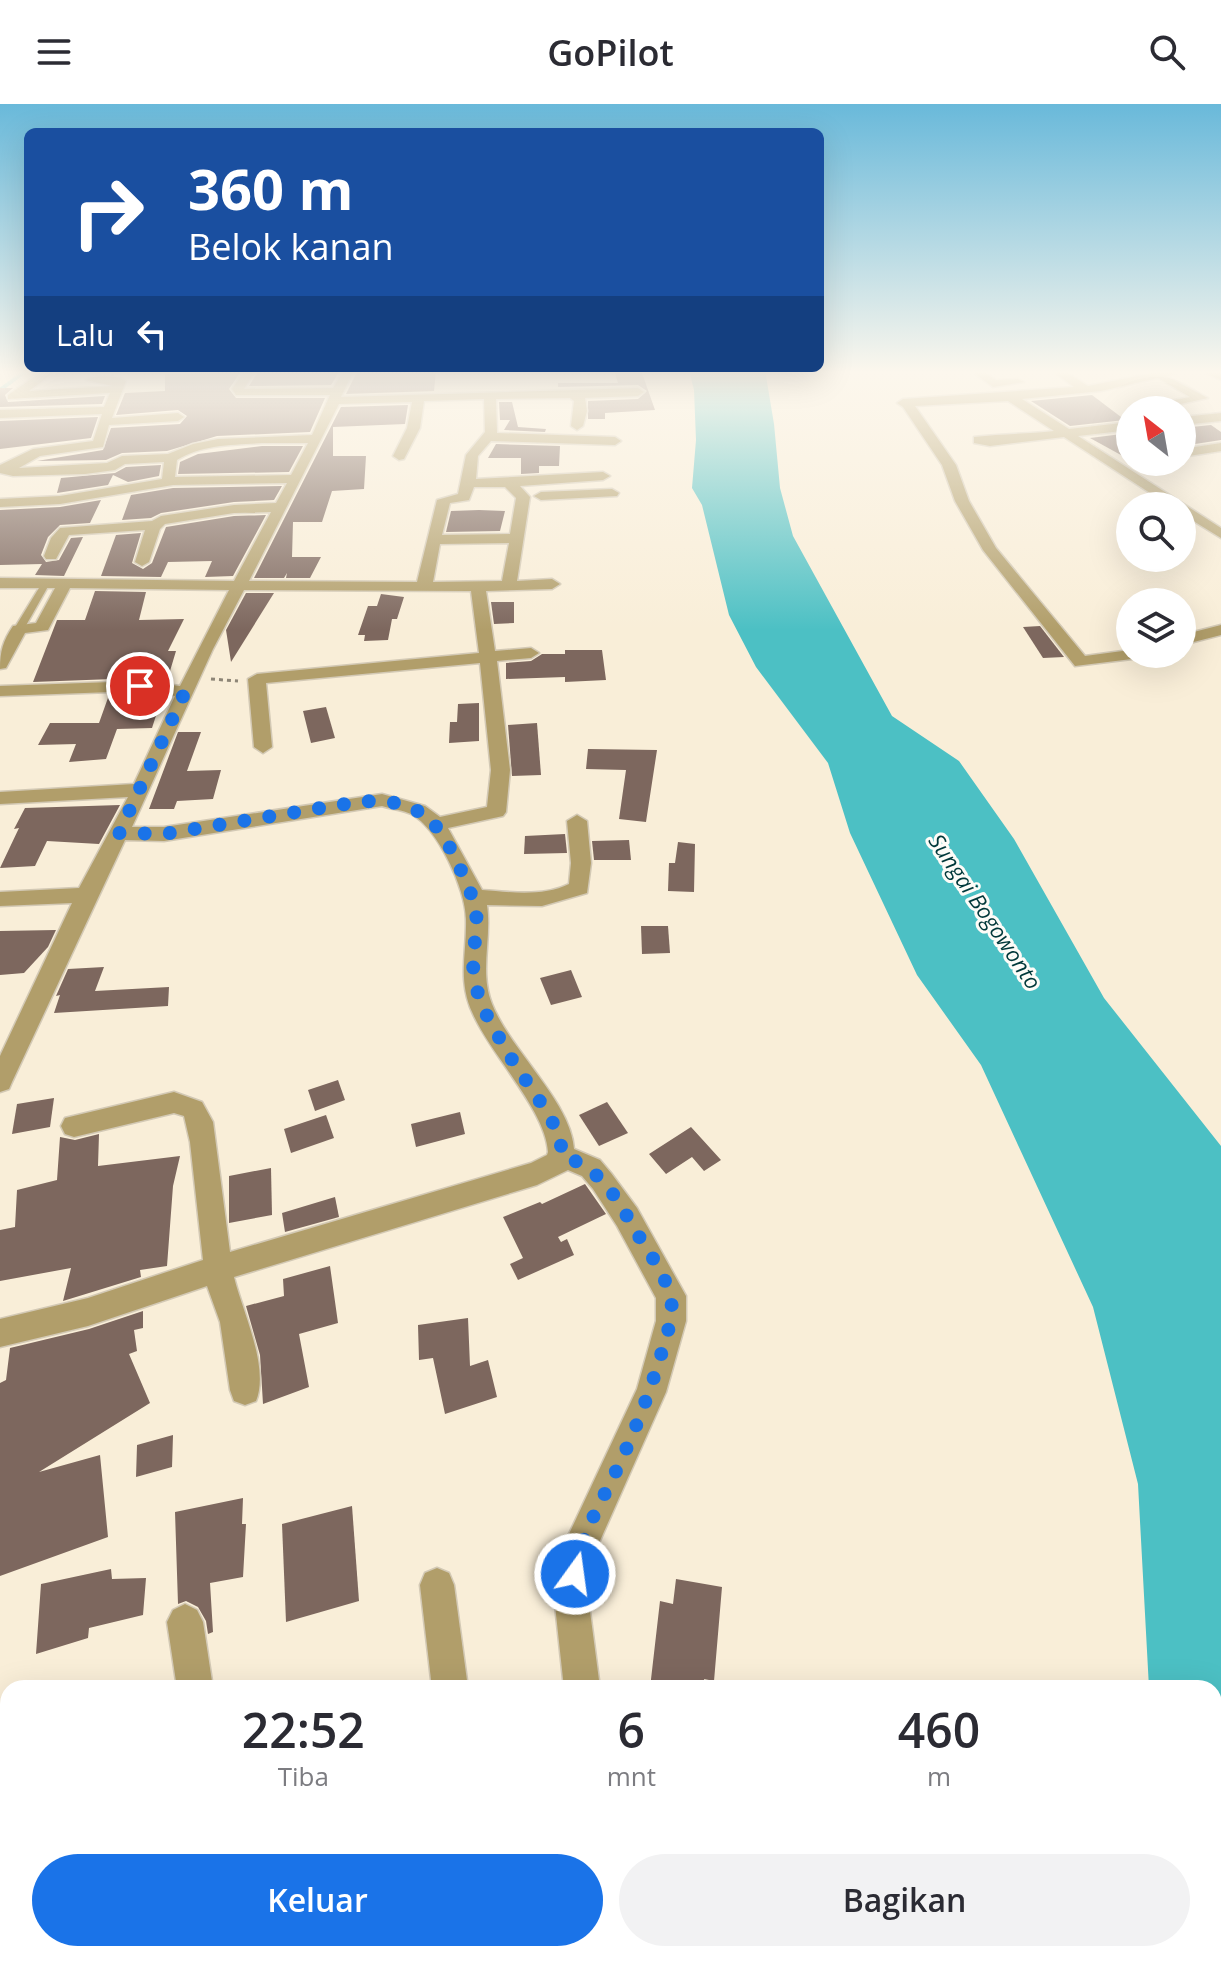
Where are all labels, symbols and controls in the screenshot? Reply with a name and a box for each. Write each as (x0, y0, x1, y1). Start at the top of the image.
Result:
text: GoPilot (547, 28, 674, 77)
icon: menu (32, 30, 76, 74)
icon: search (1145, 30, 1189, 74)
text: 360 m (188, 150, 354, 226)
icon: right (56, 160, 160, 264)
text: Belok kanan (188, 222, 394, 271)
icon: left (130, 312, 174, 356)
text: Lalu (56, 314, 114, 355)
north arrow (1116, 396, 1196, 476)
map controls (1116, 396, 1196, 668)
button: search (1116, 492, 1196, 572)
button: layers (1116, 588, 1196, 668)
pin (106, 652, 174, 720)
icon: arrive (118, 664, 162, 708)
water label: Sungai Bogowonto (923, 827, 1049, 995)
position arrow (533, 1532, 617, 1616)
text: 22:52 (242, 1697, 365, 1762)
text: 6 (618, 1697, 645, 1762)
text: 460 (898, 1697, 980, 1762)
text: Tiba (278, 1758, 329, 1794)
text: mnt (607, 1758, 656, 1794)
text: m (927, 1758, 951, 1794)
button: Keluar (32, 1854, 603, 1946)
button: Bagikan (619, 1854, 1190, 1946)

